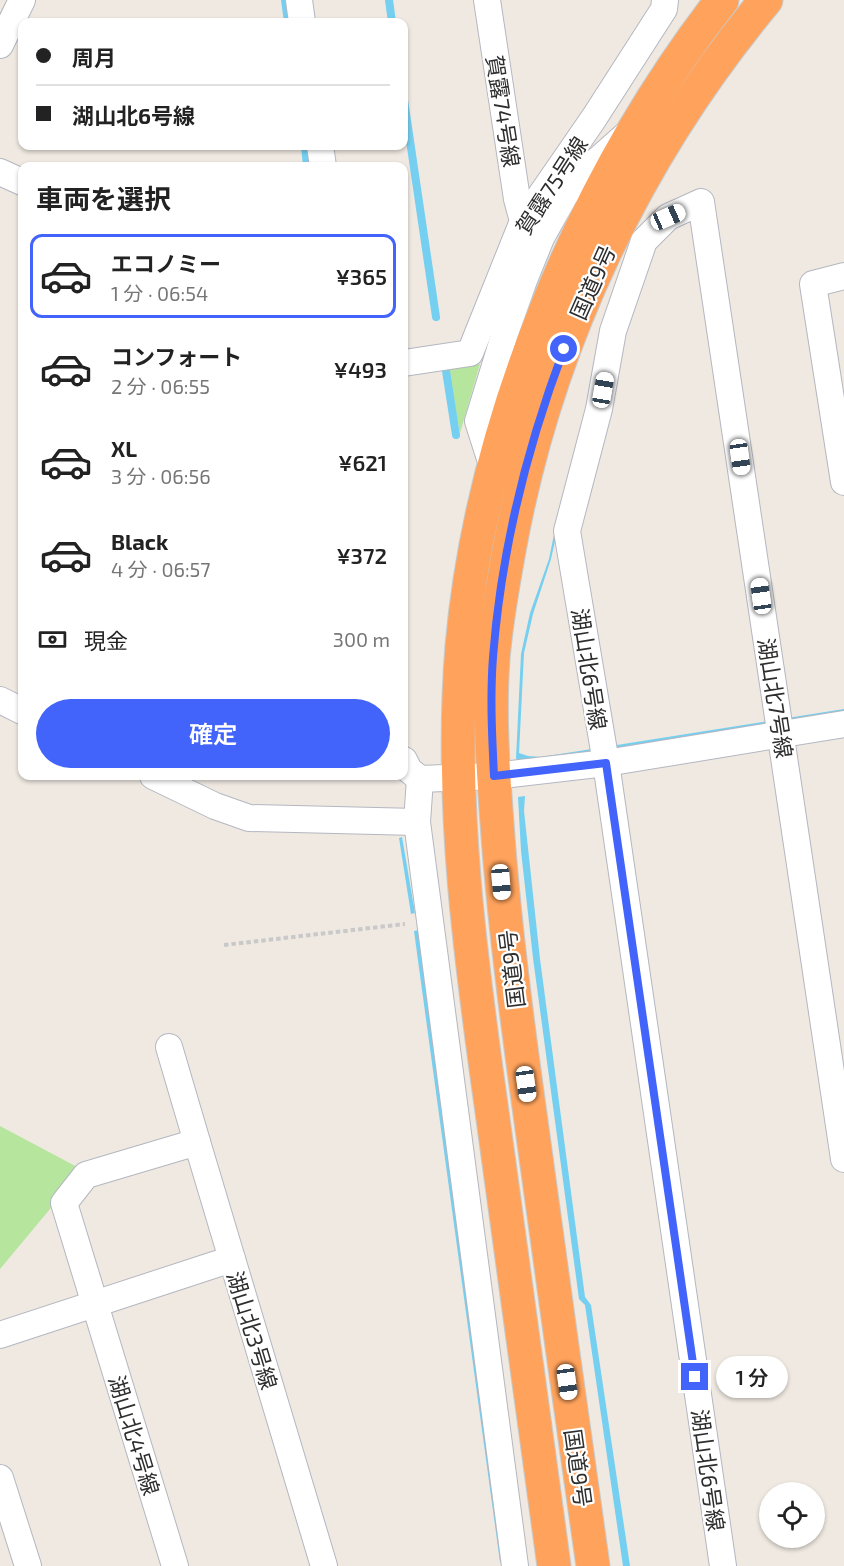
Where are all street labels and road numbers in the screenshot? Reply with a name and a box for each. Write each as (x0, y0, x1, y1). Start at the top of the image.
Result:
street label: 賀露74号線 (482, 53, 526, 169)
street label: 賀露75号線 (510, 131, 592, 239)
street label: 国道9号 (564, 241, 620, 323)
street label: 湖山北6号線 (568, 606, 612, 732)
street label: 湖山北7号線 (754, 636, 798, 760)
street label: 国道9号 (493, 928, 529, 1010)
street label: 湖山北3号線 (223, 1268, 283, 1392)
street label: 湖山北4号線 (105, 1372, 165, 1498)
street label: 湖山北6号線 (688, 1407, 730, 1533)
street label: 国道9号 (561, 1427, 597, 1509)

